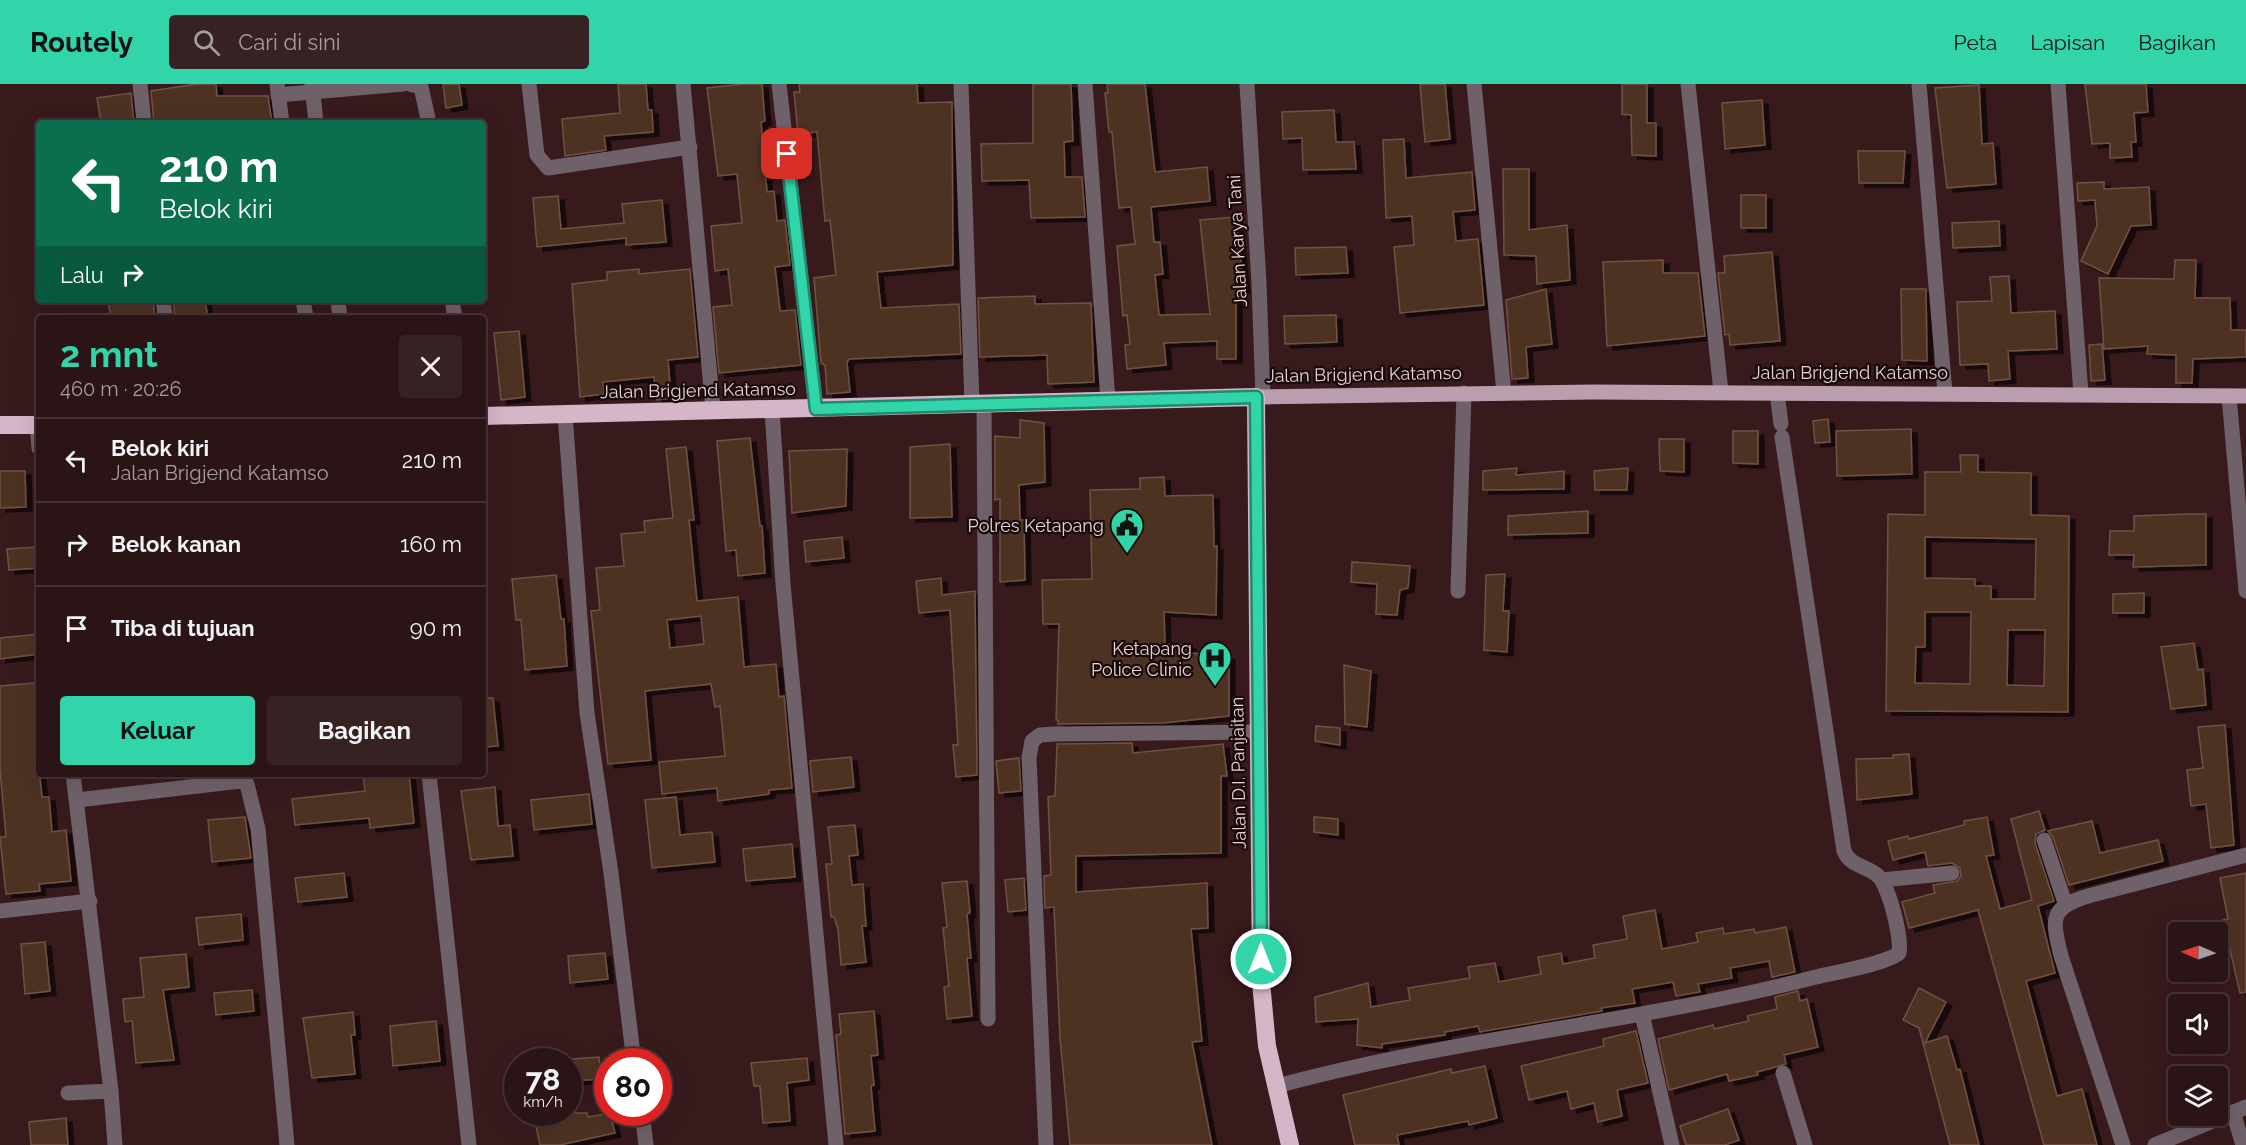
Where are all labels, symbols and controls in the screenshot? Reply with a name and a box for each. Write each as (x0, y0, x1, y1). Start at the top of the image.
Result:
search box (169, 15, 589, 69)
text: Routely (30, 26, 133, 59)
icon: search (190, 26, 223, 59)
text: Cari di sini (238, 29, 341, 55)
text: Peta (1954, 30, 1997, 55)
text: Lapisan (2030, 30, 2105, 55)
text: Bagikan (2138, 30, 2216, 55)
pin (761, 128, 812, 179)
icon: arrive (770, 137, 803, 170)
text: 210 m (159, 143, 278, 192)
icon: left (60, 144, 138, 222)
street label: Jalan Karya Tani (1223, 174, 1251, 308)
text: Belok kiri (159, 193, 273, 224)
icon: right (116, 258, 149, 291)
text: Lalu (60, 262, 104, 288)
text: 2 mnt (60, 333, 158, 375)
button: close (399, 335, 462, 398)
street label: Jalan Brigjend Katamso (1266, 362, 1462, 386)
street label: Jalan Brigjend Katamso (1752, 362, 1948, 383)
text: 460 m · 20:26 (60, 377, 182, 401)
street label: Jalan Brigjend Katamso (600, 378, 796, 402)
text: Belok kiri (111, 435, 209, 461)
icon: left (60, 444, 93, 477)
text: 210 m (402, 447, 462, 473)
text: Jalan Brigjend Katamso (111, 461, 329, 485)
public building icon: Polres Ketapang (1109, 507, 1145, 554)
place label: Polres Ketapang (968, 515, 1104, 536)
icon: right (60, 528, 93, 561)
text: Belok kanan (111, 531, 241, 557)
text: 160 m (400, 531, 462, 557)
icon: arrive (60, 612, 93, 645)
text: Tiba di tujuan (111, 615, 254, 641)
text: 90 m (410, 615, 462, 641)
place label: Ketapang Police Clinic (1091, 638, 1192, 680)
hospital icon: Ketapang Police Clinic (1197, 640, 1233, 687)
button: Keluar (60, 696, 255, 765)
button: Bagikan (267, 696, 462, 765)
street label: Jalan D.I. Panjaitan (1226, 697, 1250, 849)
north arrow (2168, 922, 2228, 982)
map controls (2168, 922, 2228, 1126)
position arrow (1229, 927, 1293, 991)
button: sound (2168, 994, 2228, 1054)
speed limit sign: 80 (594, 1048, 672, 1126)
text: 78 (526, 1062, 560, 1097)
button: layers (2168, 1066, 2228, 1126)
text: km/h (523, 1093, 563, 1111)

